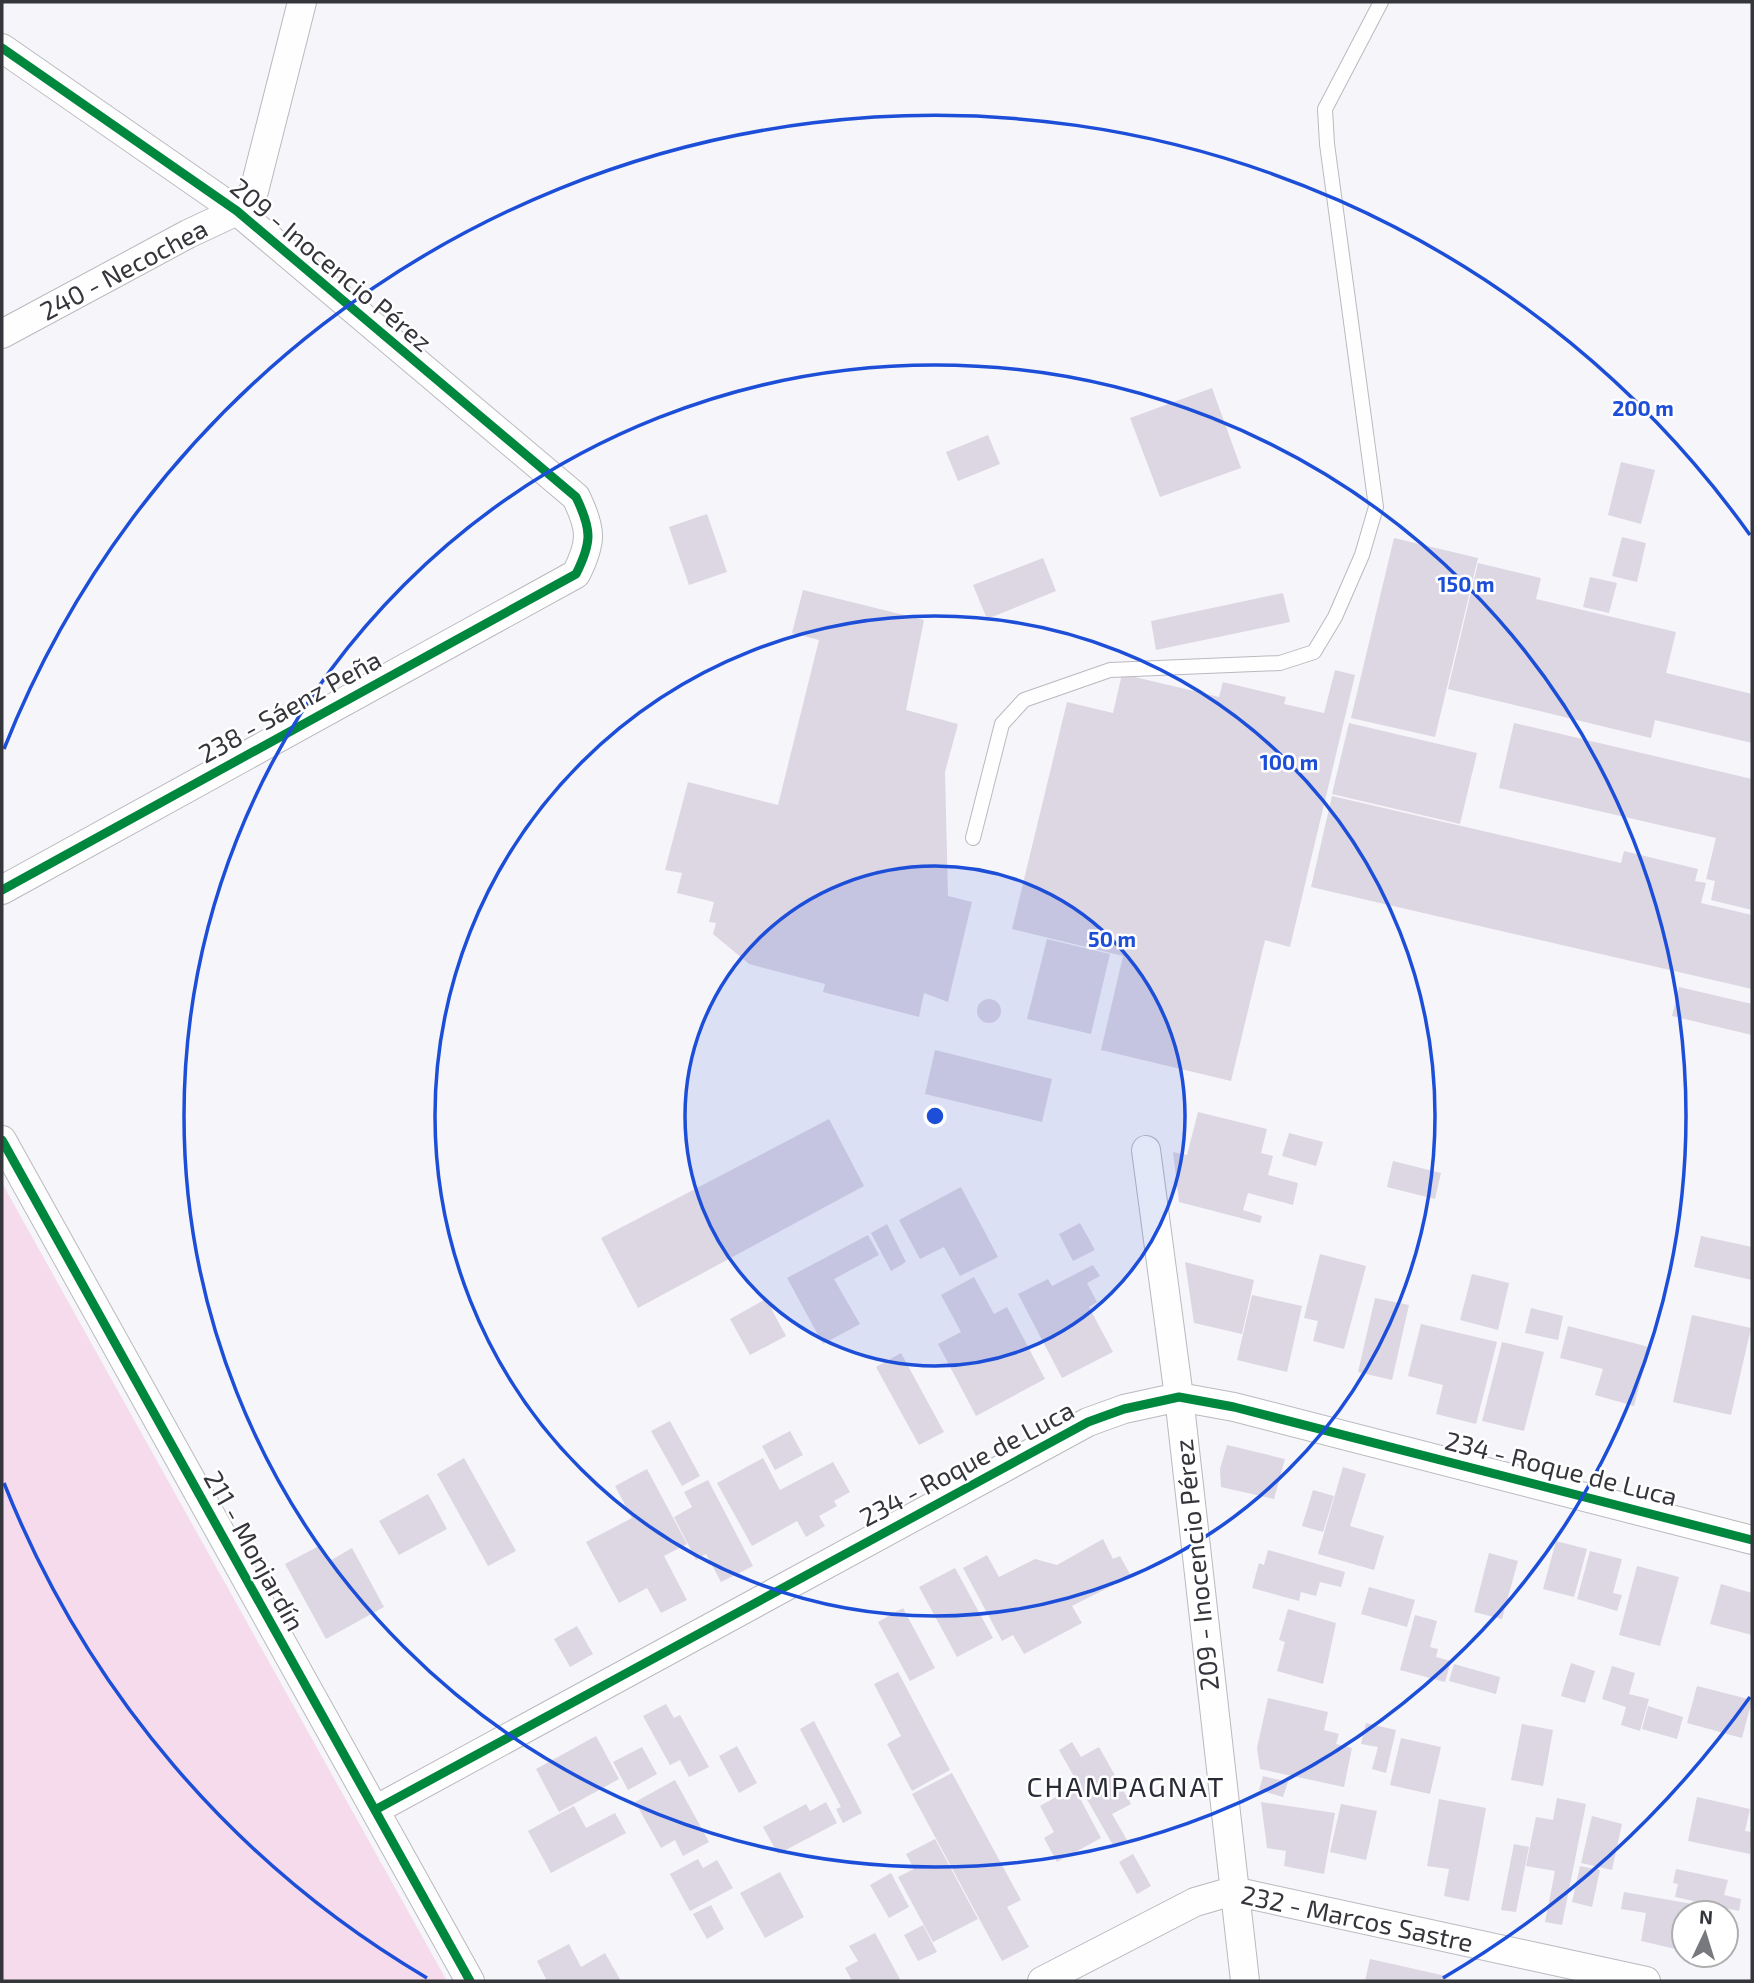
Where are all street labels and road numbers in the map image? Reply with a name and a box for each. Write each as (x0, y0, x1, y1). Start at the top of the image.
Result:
street label: 209 - Inocencio Pérez (225, 171, 439, 357)
street label: 240 - Necochea (34, 212, 212, 326)
street label: 238 - Sáenz Peña (193, 643, 386, 769)
street label: 234 - Roque de Luca (854, 1393, 1079, 1532)
street label: 234 - Roque de Luca (1442, 1424, 1681, 1511)
street label: 209 - Inocencio Pérez (1167, 1438, 1224, 1693)
street label: 211 - Monjardín (198, 1465, 312, 1636)
street label: 232 - Marcos Sastre (1238, 1878, 1476, 1957)

